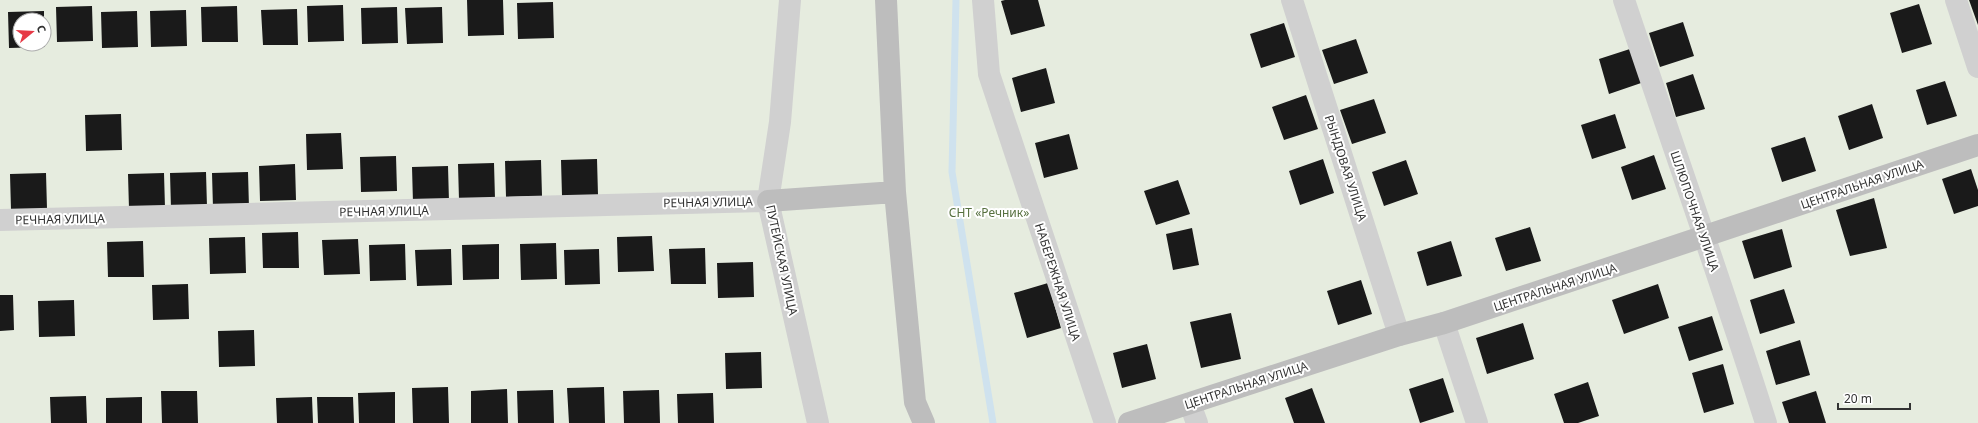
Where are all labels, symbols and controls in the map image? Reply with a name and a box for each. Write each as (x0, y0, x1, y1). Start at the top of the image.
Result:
north arrow (12, 12, 52, 52)
text: С (34, 23, 50, 34)
street label: РЫНДОВАЯ УЛИЦА (1321, 113, 1371, 224)
street label: ШЛЮПОЧНАЯ УЛИЦА (1666, 148, 1724, 274)
street label: ЦЕНТРАЛЬНАЯ УЛИЦА (1798, 155, 1926, 213)
street label: РЕЧНАЯ УЛИЦА (663, 193, 753, 211)
street label: РЕЧНАЯ УЛИЦА (339, 202, 429, 220)
street label: ПУТЕЙСКАЯ УЛИЦА (762, 203, 802, 317)
park label: СНТ «Речник» (949, 204, 1029, 221)
street label: РЕЧНАЯ УЛИЦА (15, 210, 105, 228)
street label: НАБЕРЕЖНАЯ УЛИЦА (1031, 221, 1085, 343)
street label: ЦЕНТРАЛЬНАЯ УЛИЦА (1491, 259, 1619, 315)
street label: ЦЕНТРАЛЬНАЯ УЛИЦА (1182, 357, 1310, 413)
scale bar (1838, 385, 1910, 411)
text: 20 m (1844, 390, 1872, 407)

